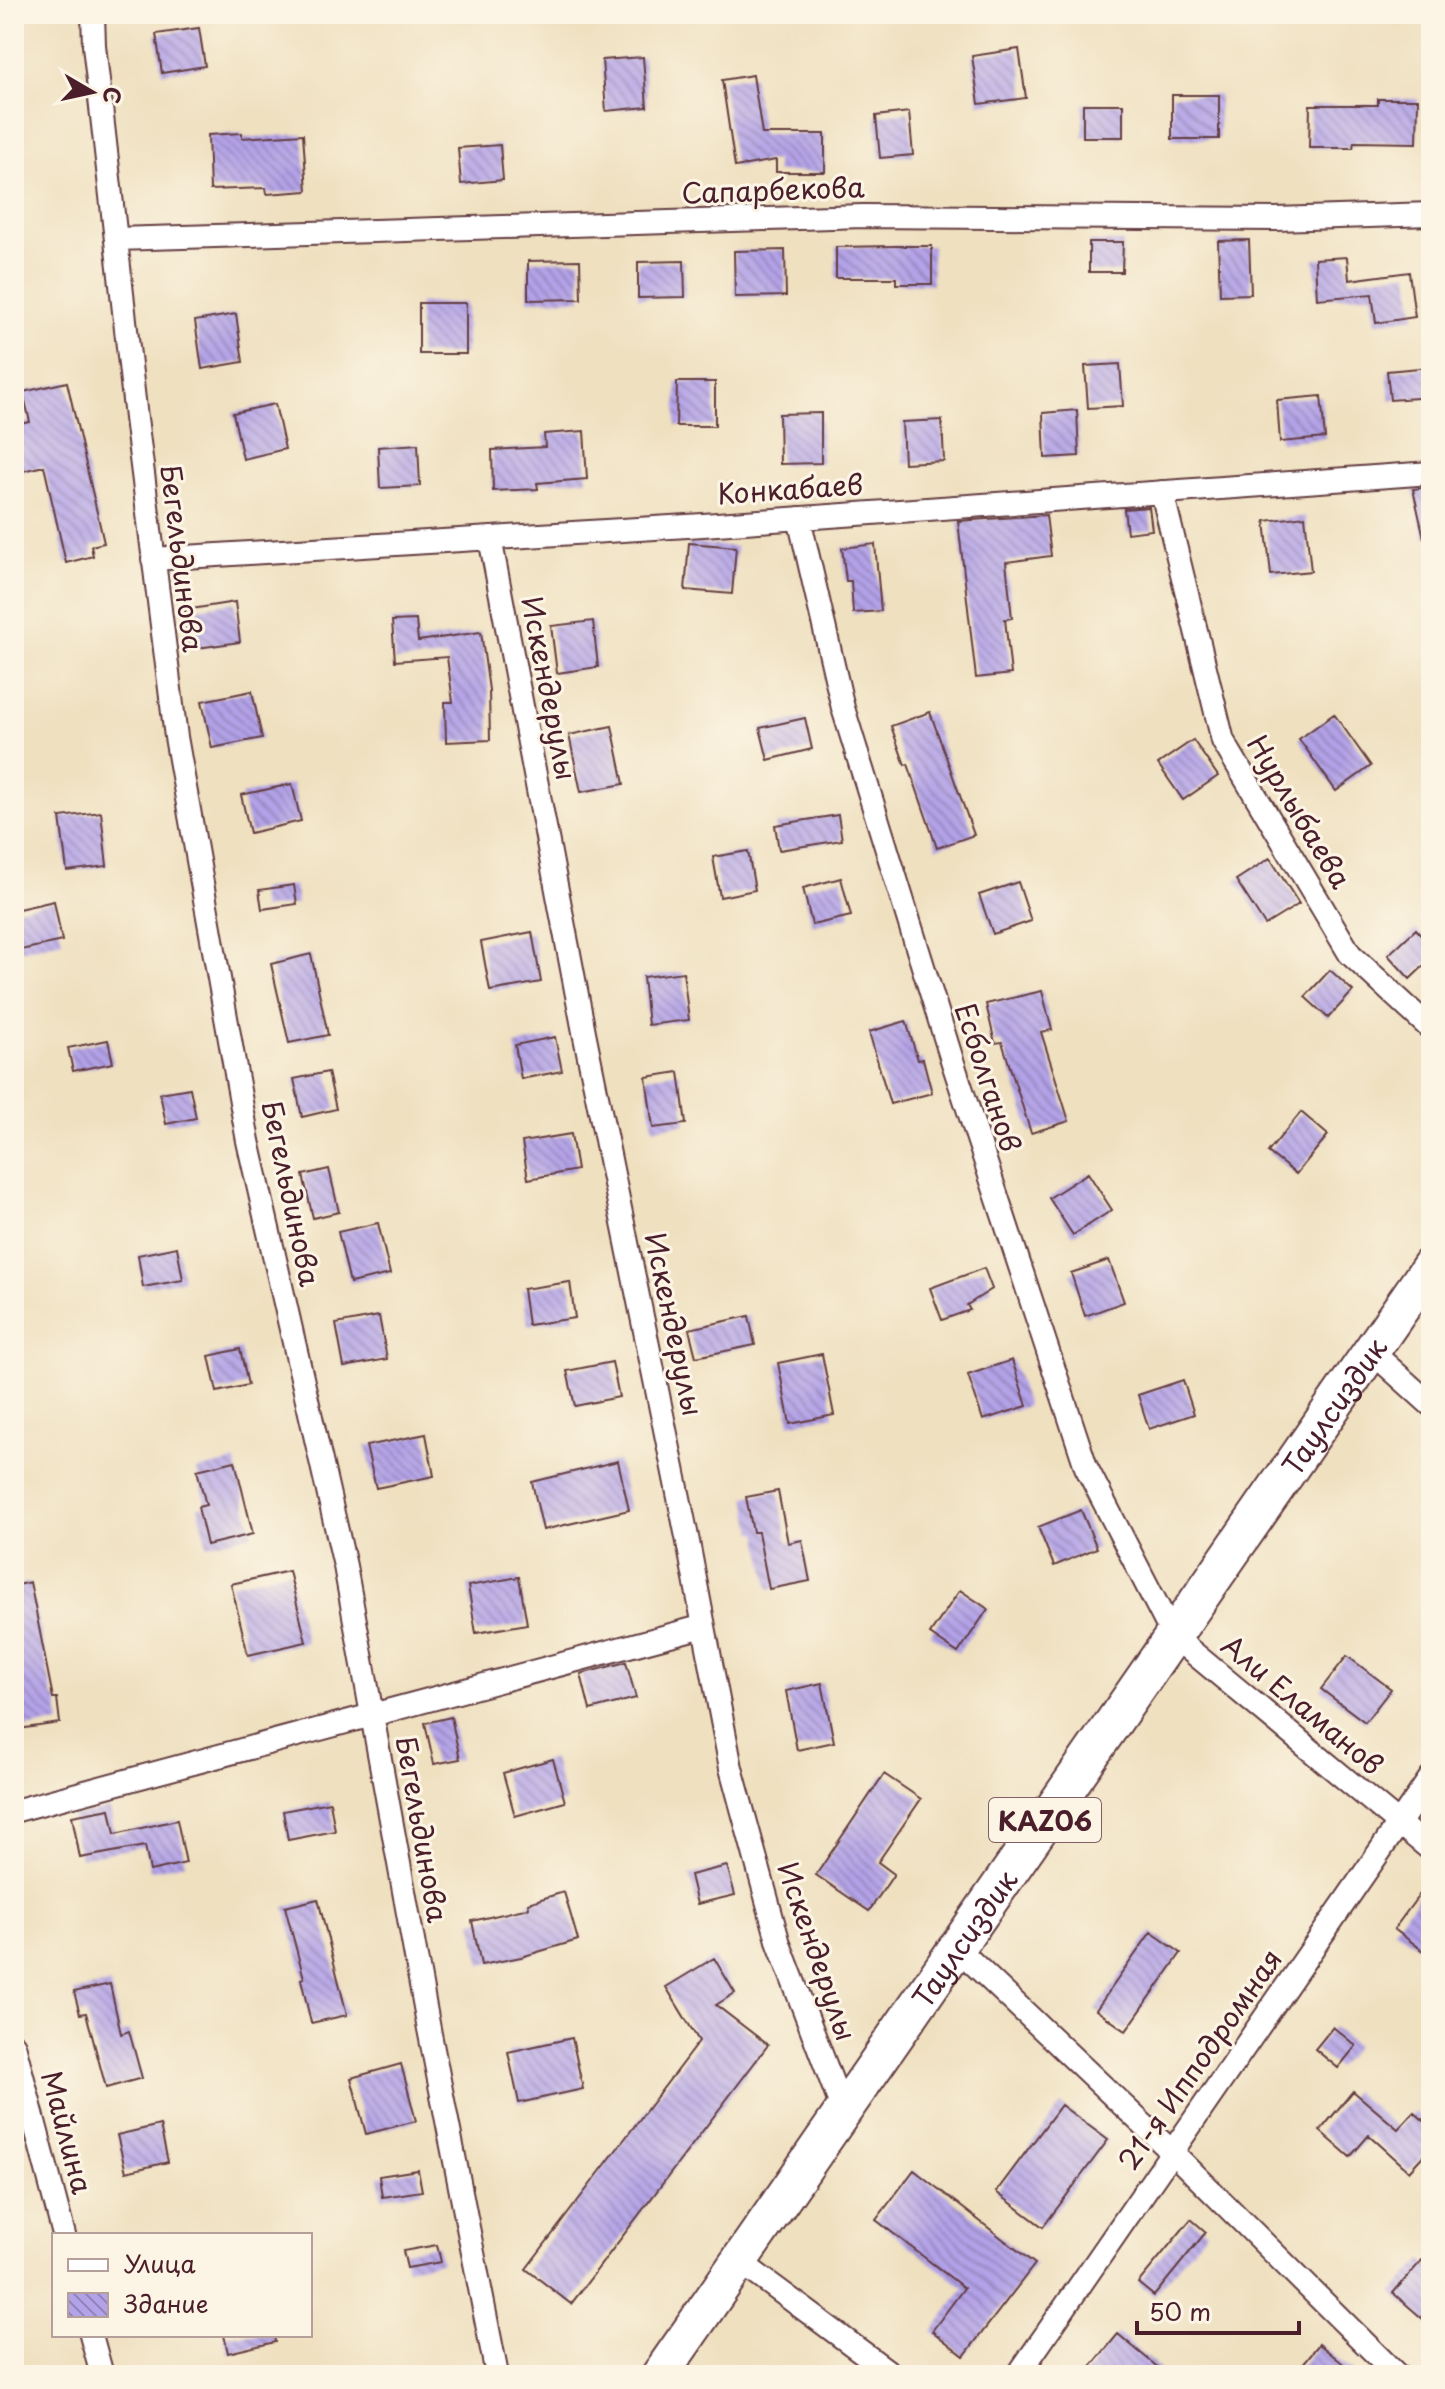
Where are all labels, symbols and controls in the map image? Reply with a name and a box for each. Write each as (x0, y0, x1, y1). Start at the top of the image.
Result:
north arrow (52, 52, 132, 132)
text: С (96, 85, 131, 106)
street label: Сапарбекова (681, 164, 866, 214)
street label: Конкабаев (716, 461, 864, 515)
street label: Бегельдинова (150, 462, 216, 655)
street label: Искендерулы (511, 592, 589, 784)
street label: Нурлыбаева (1237, 726, 1363, 897)
street label: Есболганов (945, 997, 1033, 1157)
street label: Бегельдинова (251, 1096, 333, 1290)
street label: Искендерулы (635, 1228, 715, 1420)
street label: Таулсиздик (1270, 1328, 1397, 1484)
street label: Али Еламанов (1213, 1623, 1393, 1785)
street label: Бегельдинова (385, 1732, 461, 1926)
road number: KAZ06 (989, 1798, 1101, 1842)
street label: Искендерулы (767, 1856, 869, 2046)
street label: Таулсиздик (900, 1860, 1027, 2016)
street label: 21-я Ипподромная (1106, 1939, 1292, 2179)
street label: Майлина (31, 2066, 105, 2199)
legend (52, 2233, 312, 2337)
text: Улица (124, 2245, 196, 2281)
text: Здание (124, 2285, 209, 2321)
scale bar (1137, 2285, 1299, 2335)
text: 50 m (1149, 2293, 1211, 2329)

